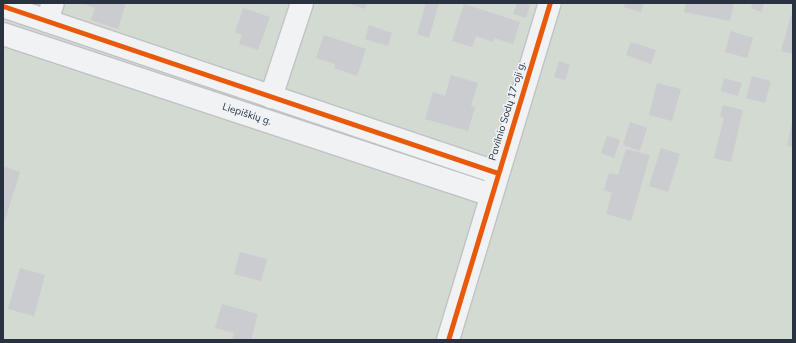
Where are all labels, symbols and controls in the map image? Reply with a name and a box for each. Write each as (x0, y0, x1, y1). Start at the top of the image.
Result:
street label: Pavilnio Sodų 17-oji g. (486, 60, 528, 162)
street label: Liepiškių g. (221, 100, 273, 128)

